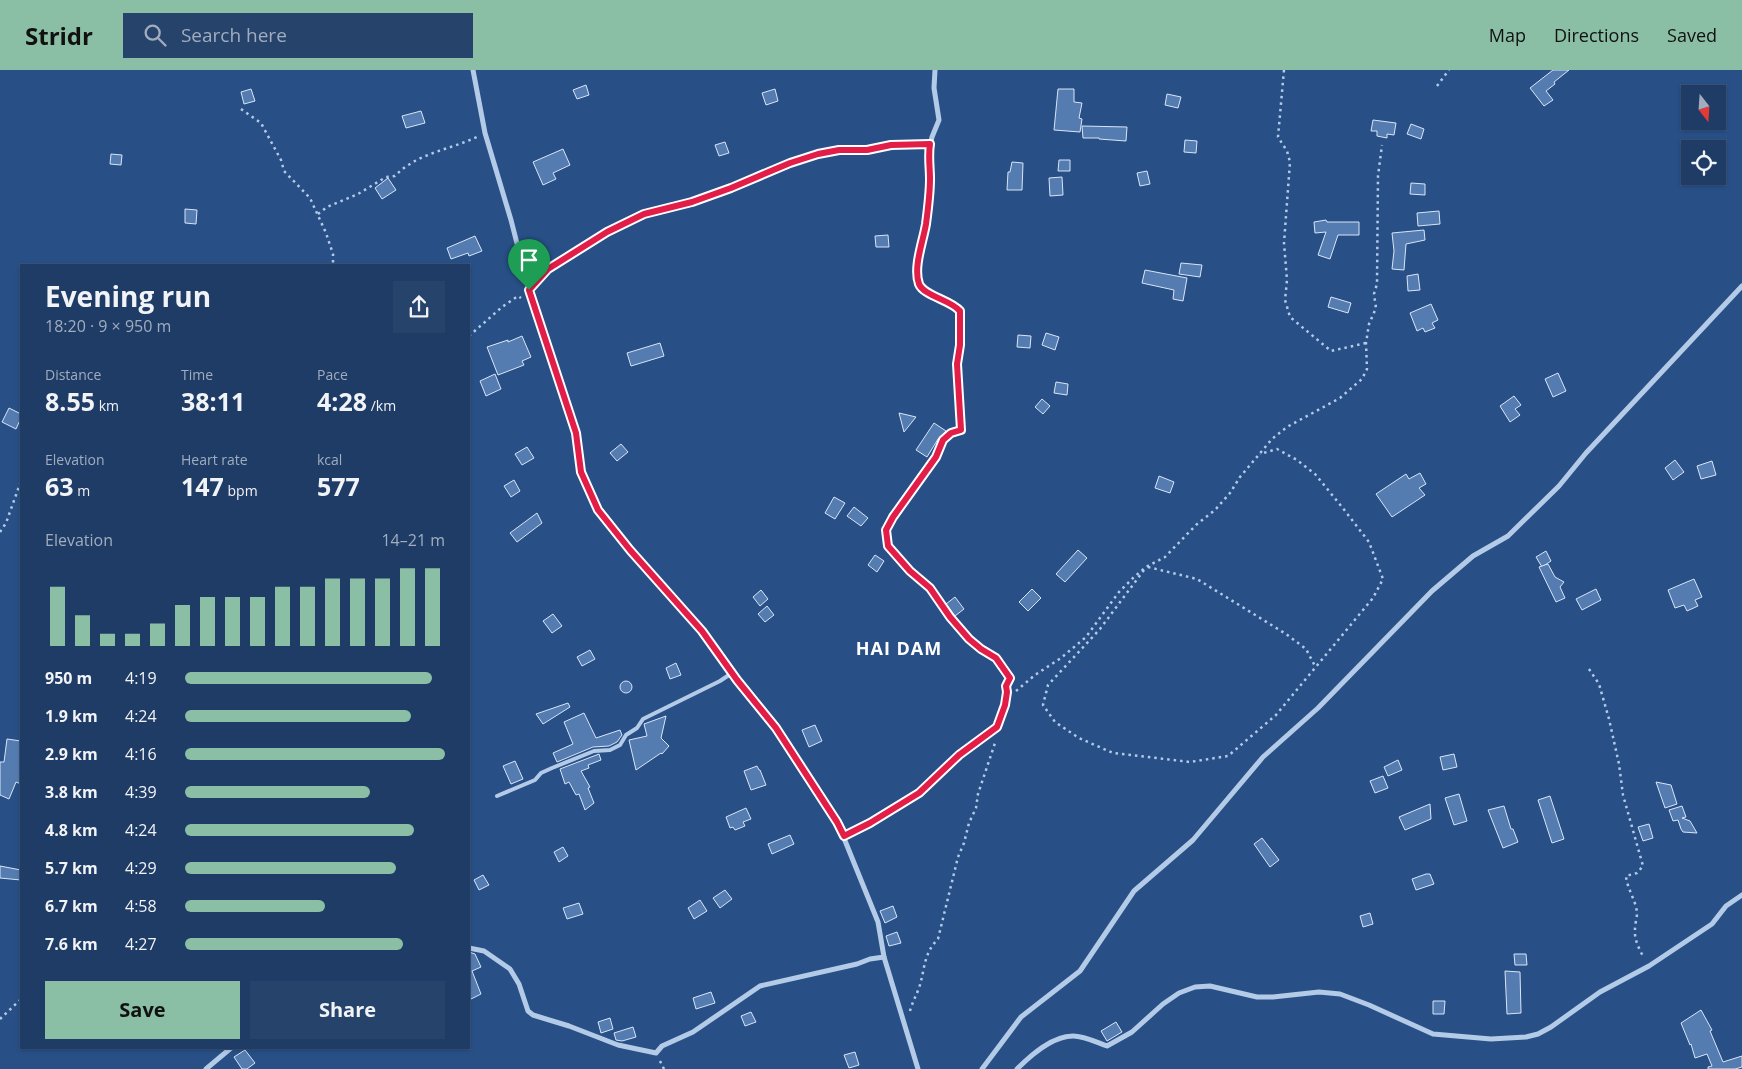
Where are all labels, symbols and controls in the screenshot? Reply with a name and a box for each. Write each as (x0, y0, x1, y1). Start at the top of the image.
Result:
search box (123, 13, 473, 58)
text: Stridr (25, 19, 93, 52)
icon: search (141, 21, 169, 49)
text: Search here (181, 22, 287, 48)
text: Map (1489, 23, 1526, 47)
text: Directions (1554, 23, 1639, 47)
text: Saved (1667, 23, 1717, 47)
north arrow (1681, 85, 1726, 130)
map controls (1681, 85, 1726, 185)
button: locate (1681, 140, 1726, 185)
pin (508, 239, 550, 290)
icon: arrive (515, 246, 543, 274)
text: Evening run (45, 277, 211, 315)
button: share (393, 281, 445, 333)
text: 18:20 · 9 × 950 m (45, 315, 171, 337)
text: Distance (45, 365, 101, 384)
text: Time (181, 365, 213, 384)
text: Pace (317, 365, 348, 384)
text: 8.55 (45, 384, 95, 418)
text: 38:11 (181, 384, 245, 418)
text: 4:28 (317, 384, 367, 418)
text: km (95, 396, 119, 415)
text: /km (367, 396, 396, 415)
text: Elevation (45, 450, 104, 469)
text: Heart rate (181, 450, 248, 469)
text: kcal (317, 450, 342, 469)
text: 63 (45, 469, 74, 503)
text: 147 (181, 469, 224, 503)
text: 577 (317, 469, 360, 503)
text: m (74, 481, 90, 500)
text: bpm (224, 481, 258, 500)
text: Elevation (45, 529, 113, 551)
text: 14–21 m (381, 529, 445, 551)
district label: HAI DAM (856, 636, 942, 660)
text: 950 m (45, 667, 92, 689)
text: 4:19 (125, 667, 157, 689)
text: 1.9 km (45, 705, 98, 727)
text: 4:24 (125, 705, 157, 727)
text: 2.9 km (45, 743, 98, 765)
text: 4:16 (125, 743, 157, 765)
text: 3.8 km (45, 781, 98, 803)
text: 4:39 (125, 781, 157, 803)
text: 4.8 km (45, 819, 98, 841)
text: 4:24 (125, 819, 157, 841)
text: 5.7 km (45, 857, 98, 879)
text: 4:29 (125, 857, 157, 879)
text: 6.7 km (45, 895, 98, 917)
text: 4:58 (125, 895, 157, 917)
text: 7.6 km (45, 933, 98, 955)
text: 4:27 (125, 933, 157, 955)
button: Save (45, 981, 240, 1039)
button: Share (250, 981, 445, 1039)

